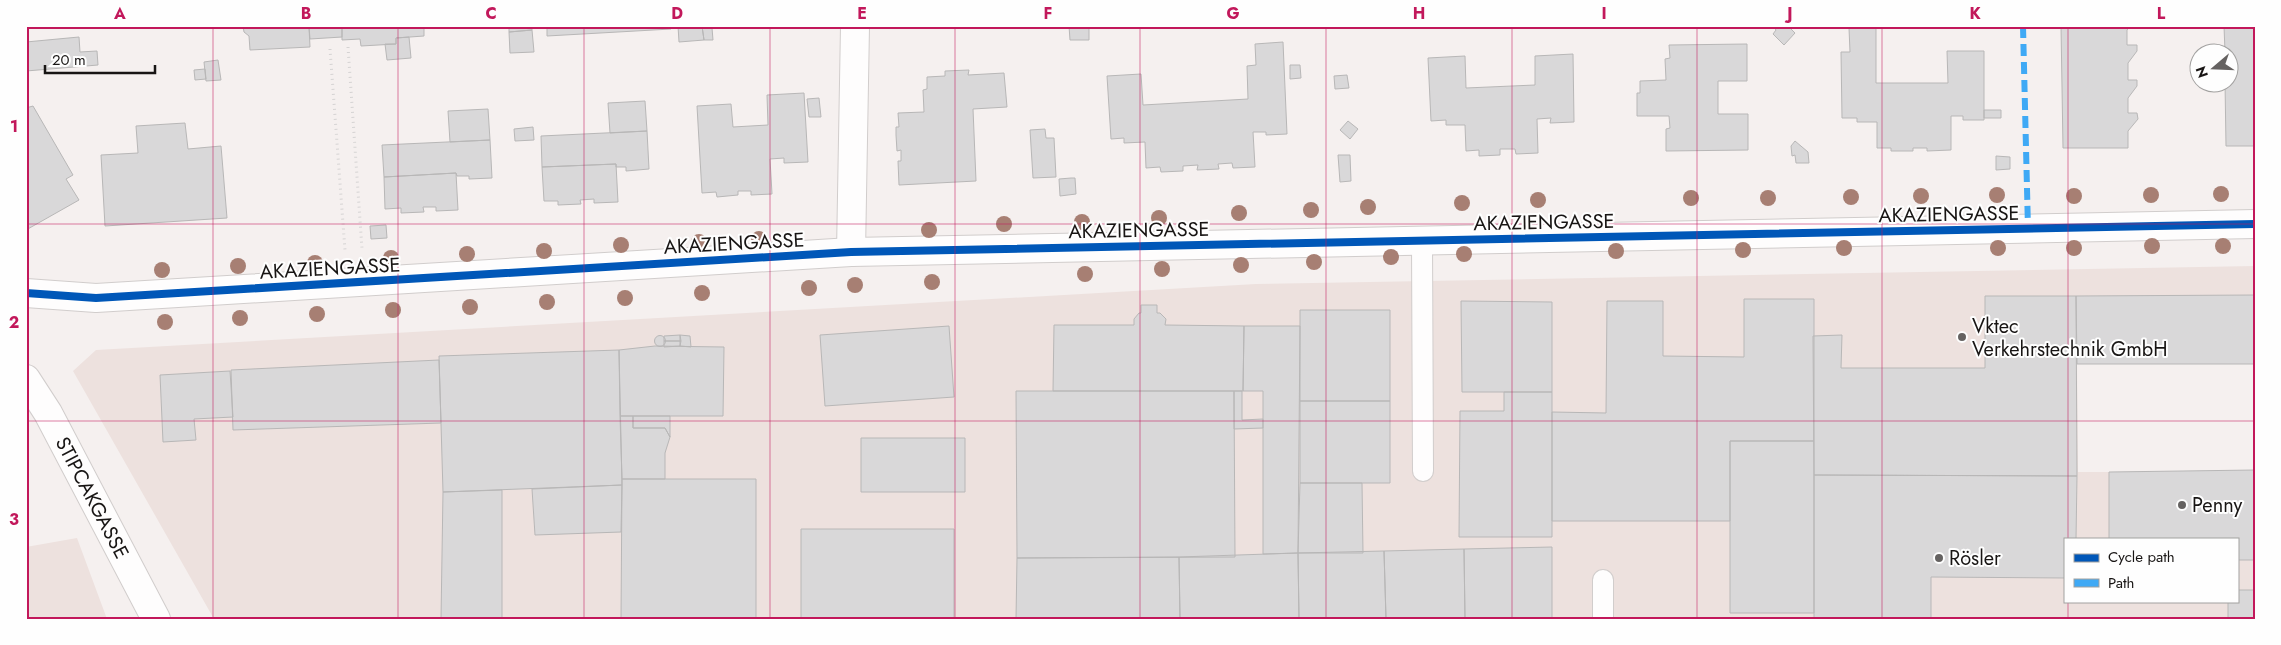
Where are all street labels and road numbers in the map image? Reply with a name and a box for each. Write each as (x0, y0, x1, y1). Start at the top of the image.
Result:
street label: AKAZIENGASSE (1878, 199, 2020, 230)
street label: AKAZIENGASSE (1473, 207, 1615, 238)
street label: AKAZIENGASSE (1068, 215, 1210, 246)
street label: AKAZIENGASSE (663, 225, 805, 262)
street label: AKAZIENGASSE (259, 250, 401, 287)
street label: STIPCAKGASSE (48, 432, 136, 564)

